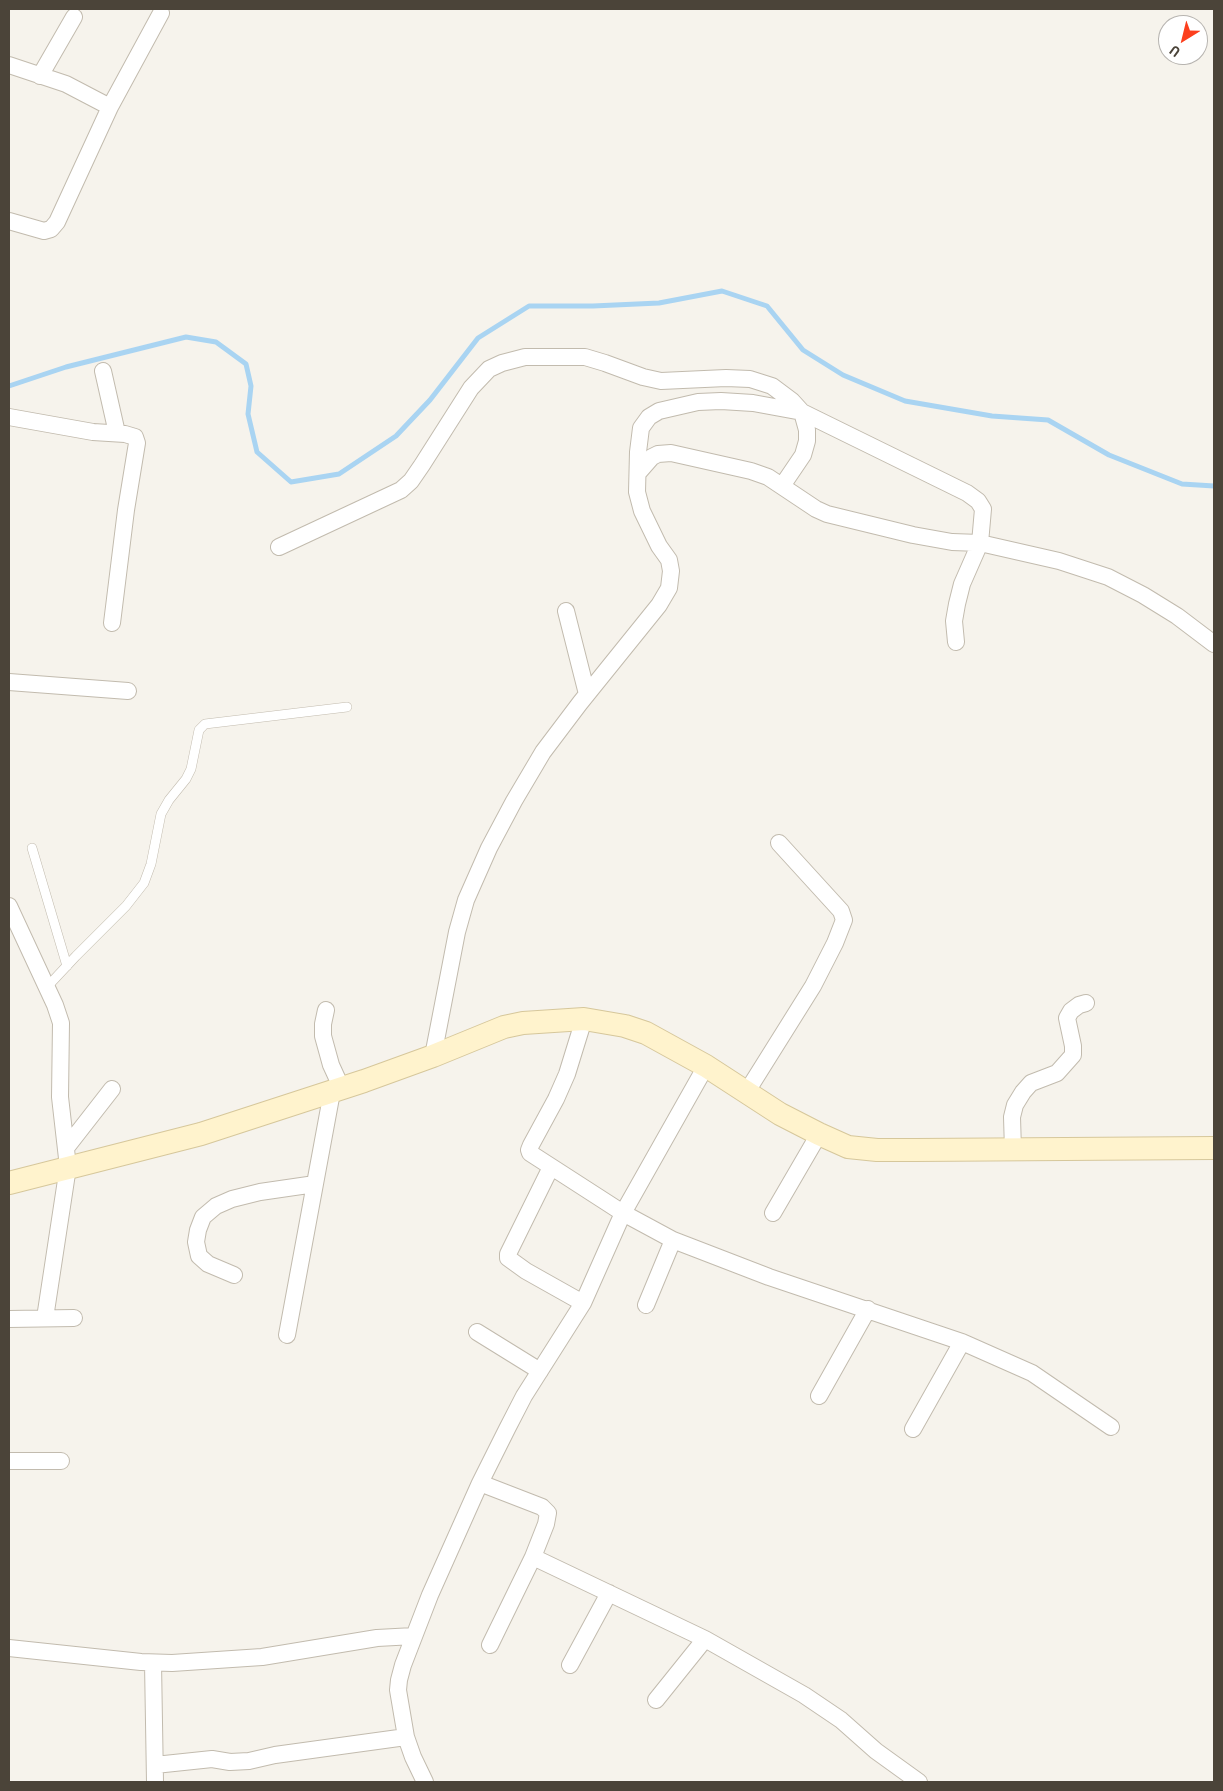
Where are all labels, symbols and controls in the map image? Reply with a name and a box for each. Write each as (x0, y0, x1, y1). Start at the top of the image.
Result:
north arrow (1158, 15, 1208, 65)
text: U (1166, 42, 1183, 61)

